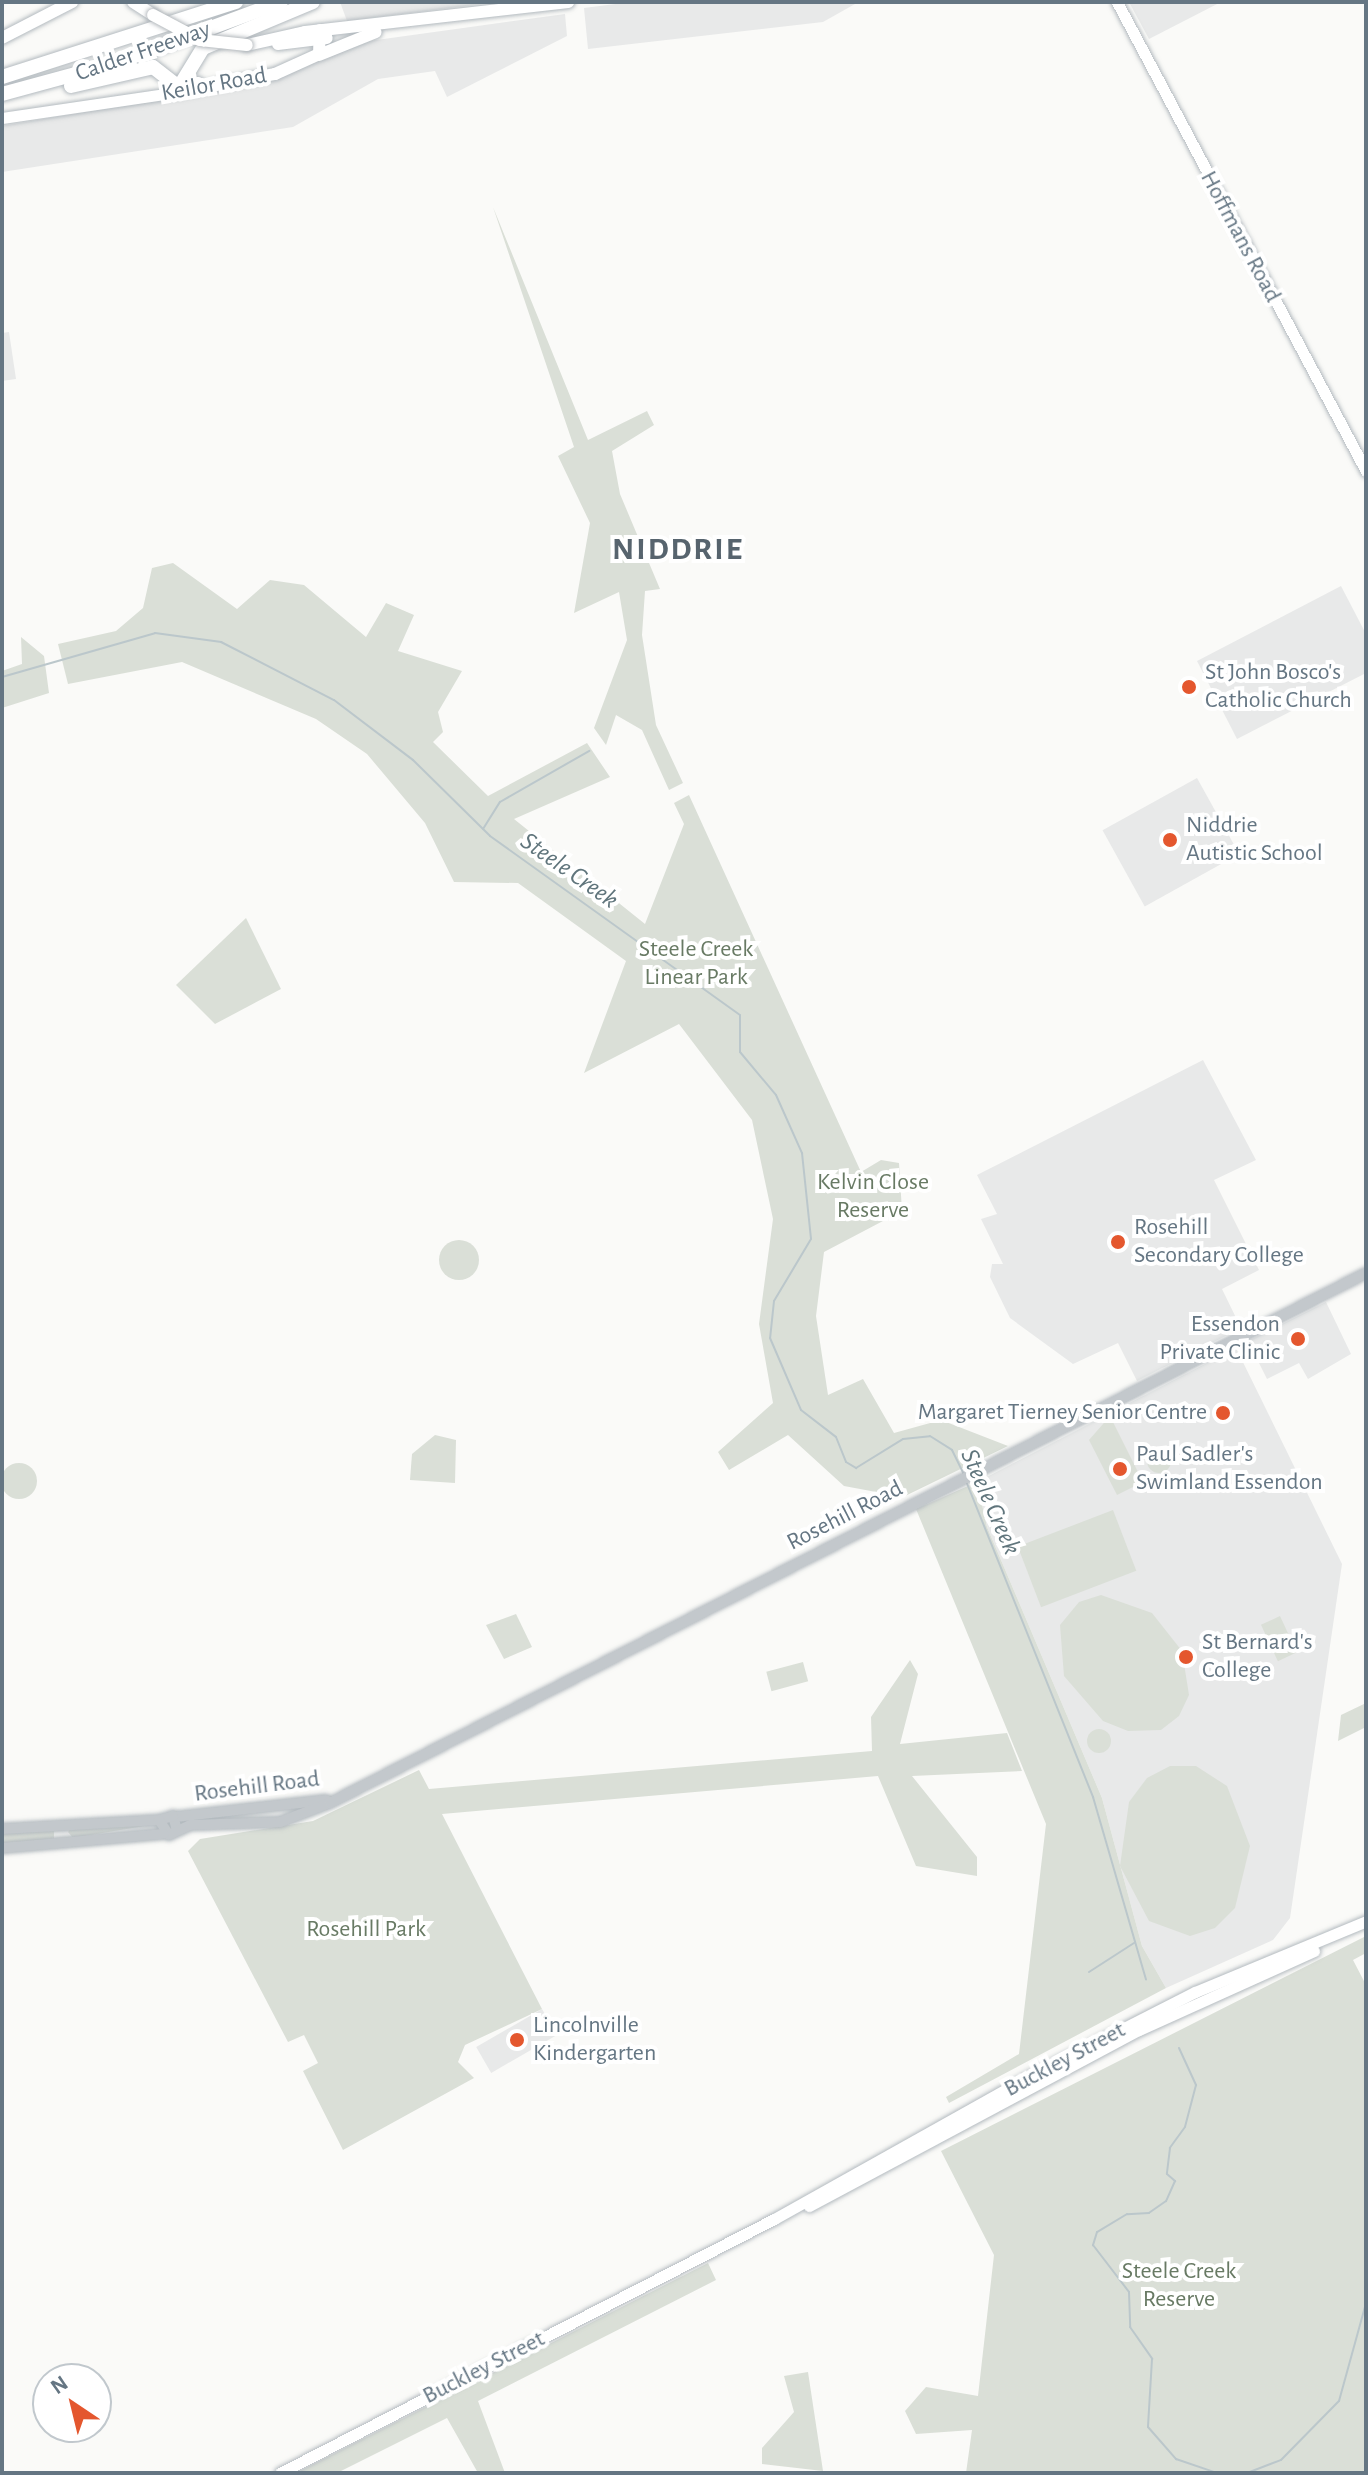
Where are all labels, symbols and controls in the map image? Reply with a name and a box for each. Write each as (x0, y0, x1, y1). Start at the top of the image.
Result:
street label: Calder Freeway (72, 15, 214, 89)
street label: Keilor Road (159, 62, 269, 108)
street label: Hoffmans Road (1193, 166, 1287, 308)
district label: NIDDRIE (612, 530, 744, 568)
place label: St John Bosco's Catholic Church (1205, 659, 1352, 715)
marker: St John Bosco's Catholic Church (1180, 678, 1198, 696)
place label: Niddrie Autistic School (1186, 812, 1323, 868)
water label: Steele Creek (514, 826, 624, 916)
marker: Niddrie Autistic School (1161, 831, 1179, 849)
park label: Steele Creek Linear Park (639, 936, 753, 992)
park label: Kelvin Close Reserve (817, 1169, 929, 1225)
place label: Rosehill Secondary College (1134, 1214, 1304, 1270)
marker: Rosehill Secondary College (1109, 1233, 1127, 1251)
place label: Essendon Private Clinic (1159, 1311, 1280, 1367)
marker: Essendon Private Clinic (1287, 1328, 1309, 1350)
place label: Margaret Tierney Senior Centre (918, 1399, 1207, 1427)
marker: Margaret Tierney Senior Centre (1214, 1404, 1232, 1422)
place label: Paul Sadler's Swimland Essendon (1136, 1441, 1323, 1497)
water label: Steele Creek (953, 1444, 1027, 1560)
marker: Paul Sadler's Swimland Essendon (1111, 1460, 1129, 1478)
street label: Rosehill Road (782, 1475, 908, 1557)
place label: St Bernard's College (1202, 1629, 1313, 1685)
marker: St Bernard's College (1177, 1648, 1195, 1666)
street label: Rosehill Road (193, 1765, 321, 1809)
park label: Rosehill Park (306, 1916, 426, 1944)
place label: Lincolnville Kindergarten (533, 2012, 656, 2068)
street label: Buckley Street (1000, 2016, 1130, 2104)
marker: Lincolnville Kindergarten (508, 2031, 526, 2049)
park label: Steele Creek Reserve (1122, 2258, 1236, 2314)
street label: Buckley Street (418, 2325, 550, 2411)
north arrow (32, 2363, 112, 2443)
text: N (47, 2372, 72, 2398)

